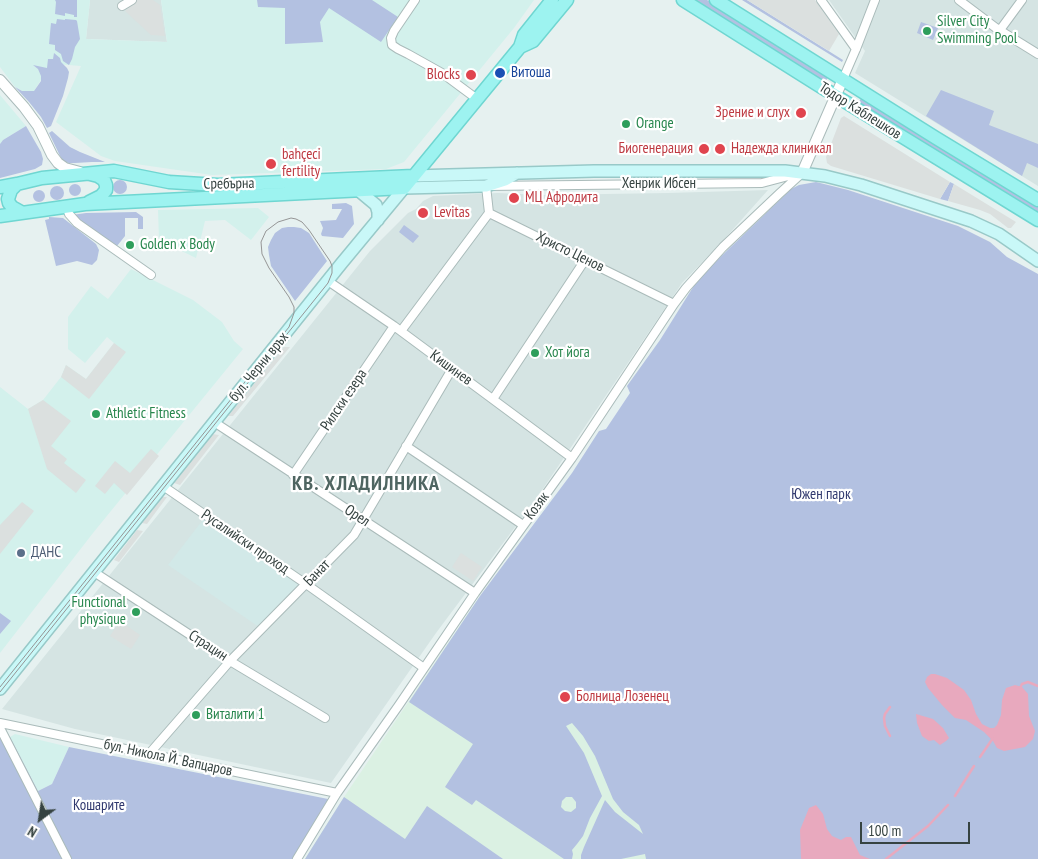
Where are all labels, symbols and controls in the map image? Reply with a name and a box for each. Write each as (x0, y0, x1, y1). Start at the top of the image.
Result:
place label: Silver City Swimming Pool (937, 13, 1017, 48)
marker: Silver City Swimming Pool (921, 25, 933, 37)
place label: Витоша (511, 64, 551, 82)
place label: Blocks (427, 66, 460, 84)
marker: Витоша (493, 66, 507, 80)
marker: Blocks (464, 68, 478, 82)
street label: Тодор Каблешков (815, 79, 905, 143)
place label: Зрение и слух (715, 104, 790, 122)
marker: Зрение и слух (794, 106, 808, 120)
place label: Orange (636, 115, 674, 133)
marker: Orange (620, 118, 632, 130)
place label: Биогенерация (619, 140, 693, 158)
place label: Надежда клиникал (731, 140, 832, 158)
marker: Биогенерация (697, 142, 711, 156)
marker: Надежда клиникал (713, 142, 727, 156)
place label: bahçeci fertility (282, 146, 321, 181)
marker: bahçeci fertility (264, 157, 278, 171)
street label: Сребърна (203, 175, 255, 193)
street label: Хенрик Ибсен (622, 175, 696, 193)
place label: МЦ Афродита (525, 189, 598, 207)
marker: МЦ Афродита (507, 191, 521, 205)
place label: Levitas (434, 204, 470, 222)
marker: Levitas (416, 206, 430, 220)
street label: Христо Ценов (533, 228, 607, 276)
place label: Golden x Body (140, 236, 215, 254)
marker: Golden x Body (124, 239, 136, 251)
street label: бул. Черни връх (225, 329, 293, 405)
place label: Хот йога (545, 344, 590, 362)
street label: Кишинев (426, 347, 476, 389)
marker: Хот йога (529, 347, 541, 359)
street label: Рилски езера (317, 366, 371, 434)
place label: Athletic Fitness (106, 405, 186, 423)
marker: Athletic Fitness (90, 408, 102, 420)
district label: КВ. ХЛАДИЛНИКА (290, 472, 442, 496)
park label: Южен парк (791, 486, 851, 504)
street label: Козяк (521, 489, 553, 523)
street label: Орел (341, 501, 373, 531)
street label: Русалийски проход (198, 506, 292, 578)
place label: ДАНС (31, 544, 61, 562)
marker: ДАНС (15, 547, 27, 559)
street label: Банат (300, 556, 334, 590)
place label: Functional physique (71, 594, 126, 629)
marker: Functional physique (130, 606, 142, 618)
street label: Страцин (185, 627, 231, 665)
place label: Болница Лозенец (576, 688, 669, 706)
marker: Болница Лозенец (558, 690, 572, 704)
place label: Виталити 1 (206, 706, 264, 724)
marker: Виталити 1 (190, 709, 202, 721)
street label: бул. Никола Й. Вапцаров (102, 736, 234, 780)
north arrow (15, 794, 65, 844)
park label: Кошарите (73, 797, 125, 815)
scale bar (863, 812, 973, 844)
text: 100 m (868, 821, 901, 840)
text: N (24, 822, 40, 842)

